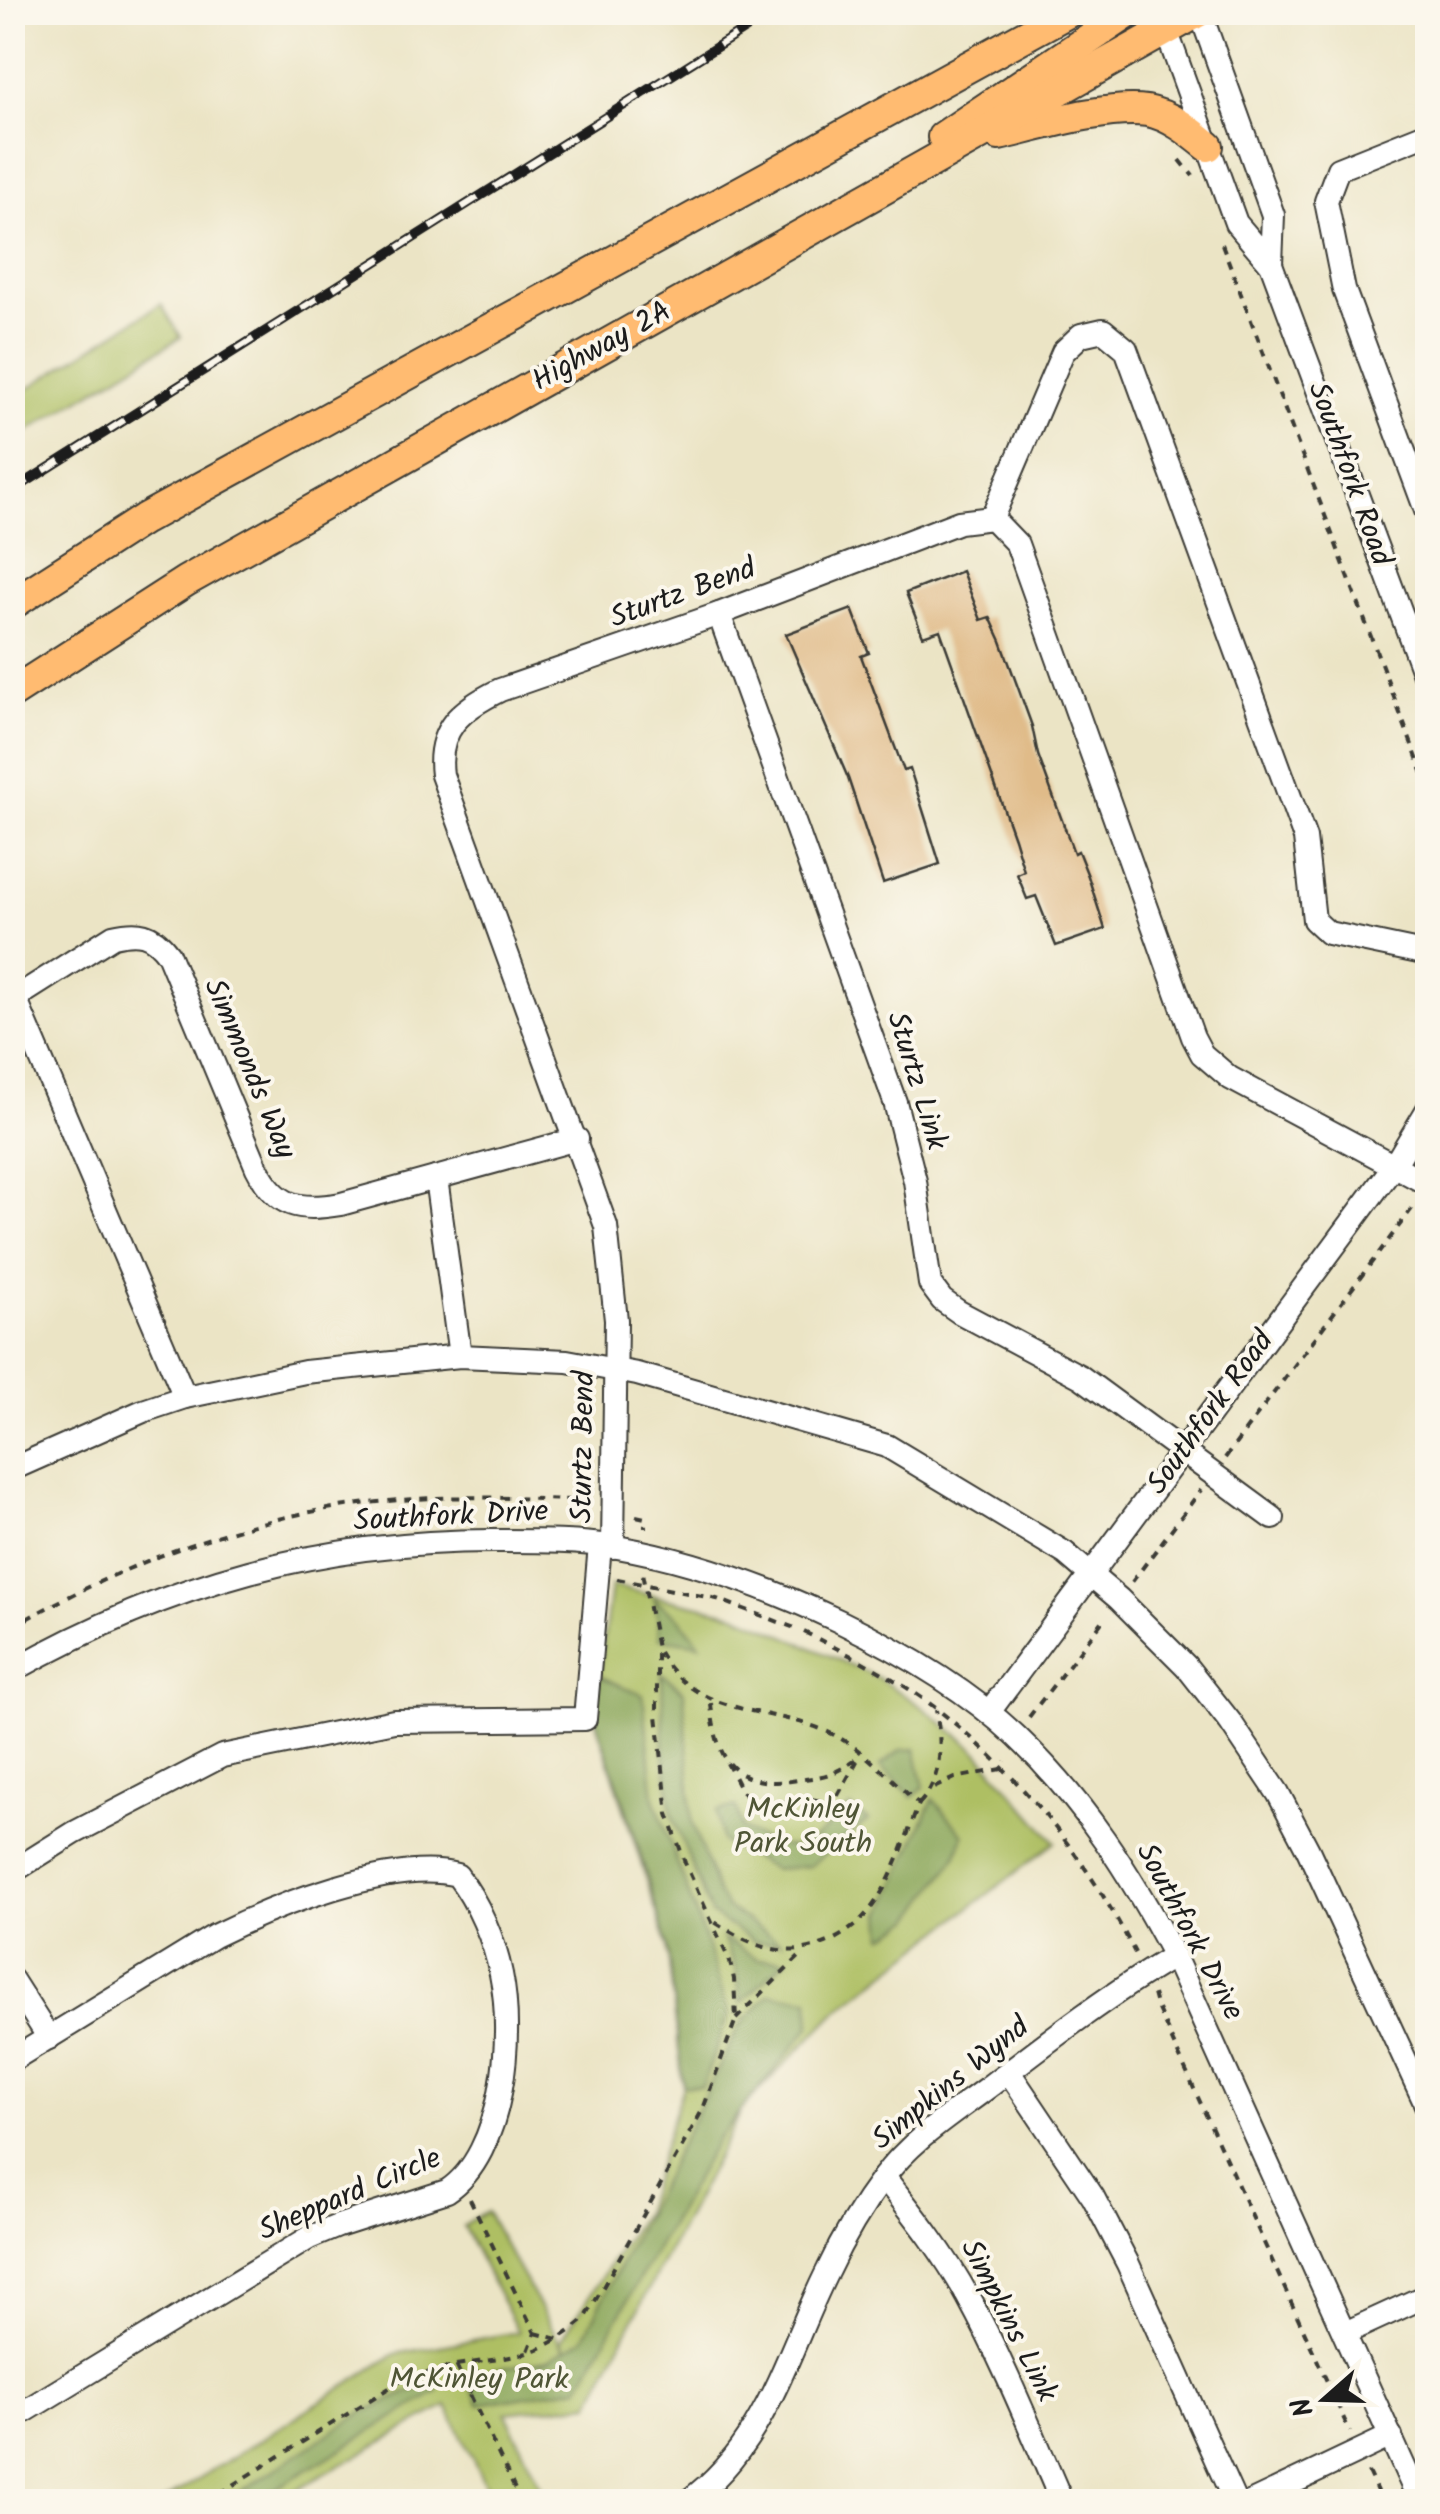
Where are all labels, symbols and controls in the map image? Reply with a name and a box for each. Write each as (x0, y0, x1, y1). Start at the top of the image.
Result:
street label: Highway 2A (523, 289, 681, 405)
street label: Southfork Road (1293, 375, 1405, 574)
street label: Sturtz Bend (603, 545, 764, 643)
street label: Simmonds Way (189, 971, 309, 1168)
street label: Sturtz Link (872, 1006, 960, 1157)
street label: Southfork Road (1135, 1320, 1288, 1505)
street label: Sturtz Bend (559, 1369, 609, 1524)
street label: Southfork Drive (352, 1488, 550, 1546)
park label: McKinley Park South (734, 1786, 872, 1868)
street label: Southfork Drive (1122, 1835, 1256, 2029)
street label: Simpkins Wynd (861, 2004, 1041, 2163)
street label: Sheppard Circle (251, 2135, 449, 2255)
street label: Simpkins Link (946, 2231, 1070, 2412)
north arrow (1275, 2349, 1375, 2449)
park label: McKinley Park (389, 2356, 570, 2404)
text: N (1280, 2390, 1328, 2423)

